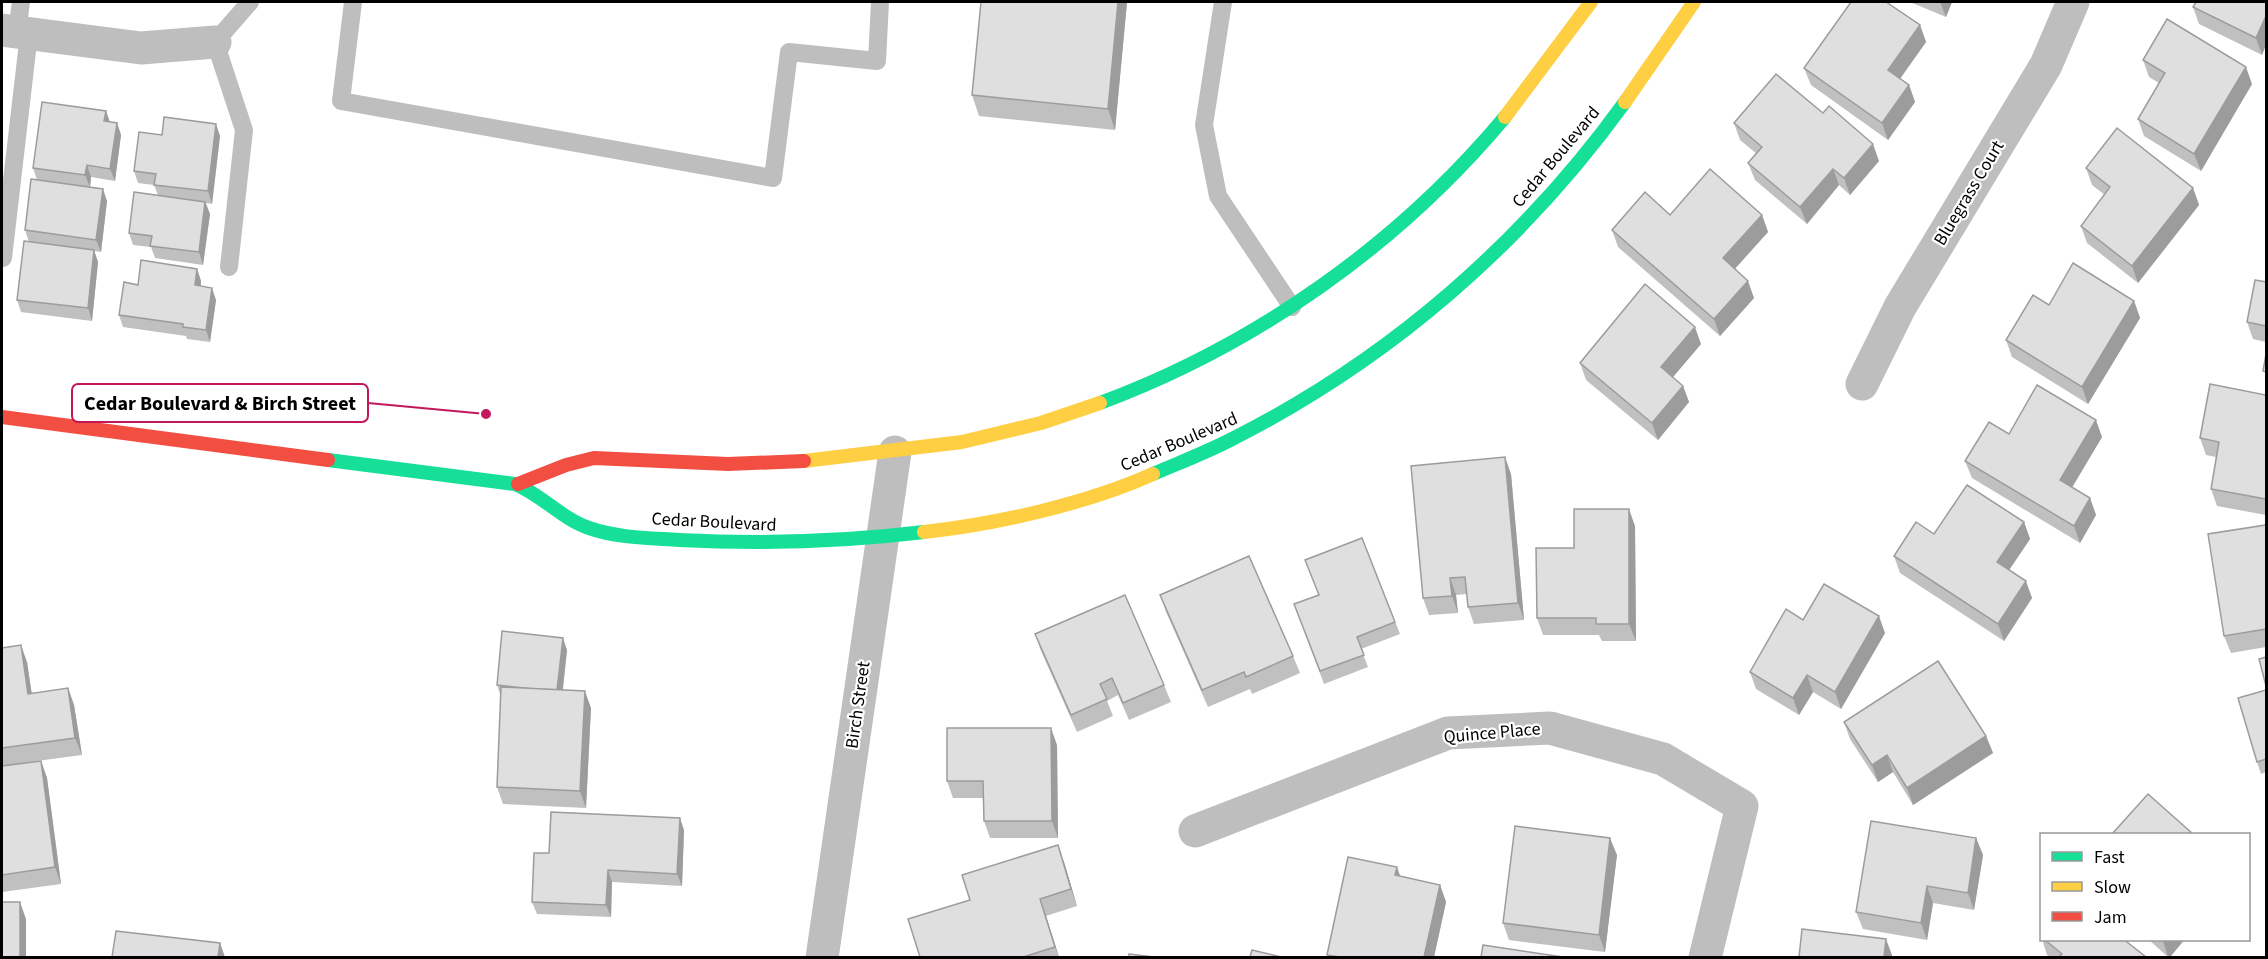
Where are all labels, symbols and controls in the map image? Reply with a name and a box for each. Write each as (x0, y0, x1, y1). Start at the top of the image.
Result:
street label: Cedar Boulevard (1506, 101, 1606, 213)
street label: Bluegrass Court (1928, 136, 2010, 250)
callout: Cedar Boulevard & Birch Street (72, 384, 368, 422)
text: Cedar Boulevard & Birch Street (84, 390, 356, 418)
street label: Cedar Boulevard (1117, 406, 1241, 478)
street label: Cedar Boulevard (651, 506, 777, 538)
street label: Birch Street (840, 660, 876, 750)
street label: Quince Place (1443, 716, 1541, 750)
legend (2040, 833, 2250, 941)
text: Fast (2094, 845, 2125, 870)
text: Slow (2094, 875, 2131, 900)
text: Jam (2094, 905, 2127, 930)

